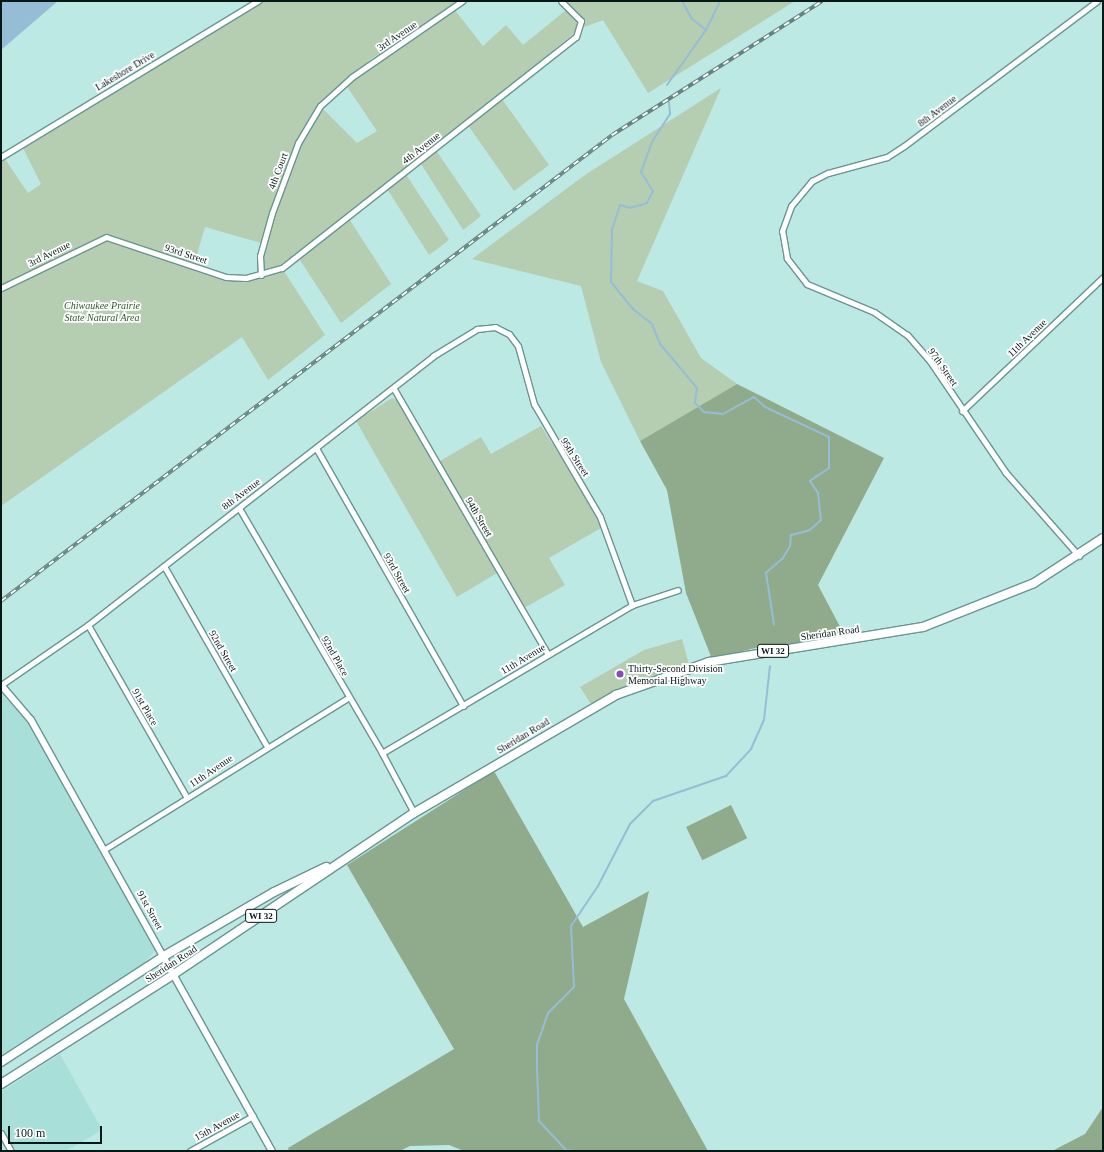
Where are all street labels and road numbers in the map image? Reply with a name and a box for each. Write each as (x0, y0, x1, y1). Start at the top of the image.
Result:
street label: 3rd Avenue (374, 18, 420, 54)
street label: Lakeshore Drive (93, 49, 157, 93)
street label: 8th Avenue (915, 92, 959, 130)
street label: 4th Avenue (399, 129, 443, 167)
street label: 4th Court (266, 151, 290, 191)
street label: 3rd Avenue (26, 238, 72, 270)
street label: 93rd Street (163, 241, 209, 267)
street label: 11th Avenue (1005, 316, 1049, 360)
street label: 97th Street (926, 346, 960, 388)
street label: 95th Street (558, 435, 592, 479)
street label: 8th Avenue (219, 475, 263, 513)
street label: 94th Street (463, 495, 495, 539)
street label: 93rd Street (381, 551, 413, 595)
street label: Sheridan Road (800, 623, 860, 643)
street label: 92nd Street (206, 628, 240, 674)
street label: 92nd Place (319, 634, 351, 678)
street label: 11th Avenue (498, 641, 548, 677)
road number: WI 32 (757, 644, 789, 658)
street label: 91st Place (130, 686, 160, 728)
street label: Sheridan Road (495, 716, 551, 756)
street label: 11th Avenue (187, 752, 235, 790)
street label: 91st Street (134, 889, 166, 931)
road number: WI 32 (245, 909, 277, 923)
street label: Sheridan Road (143, 943, 199, 985)
street label: 15th Avenue (192, 1108, 242, 1144)

